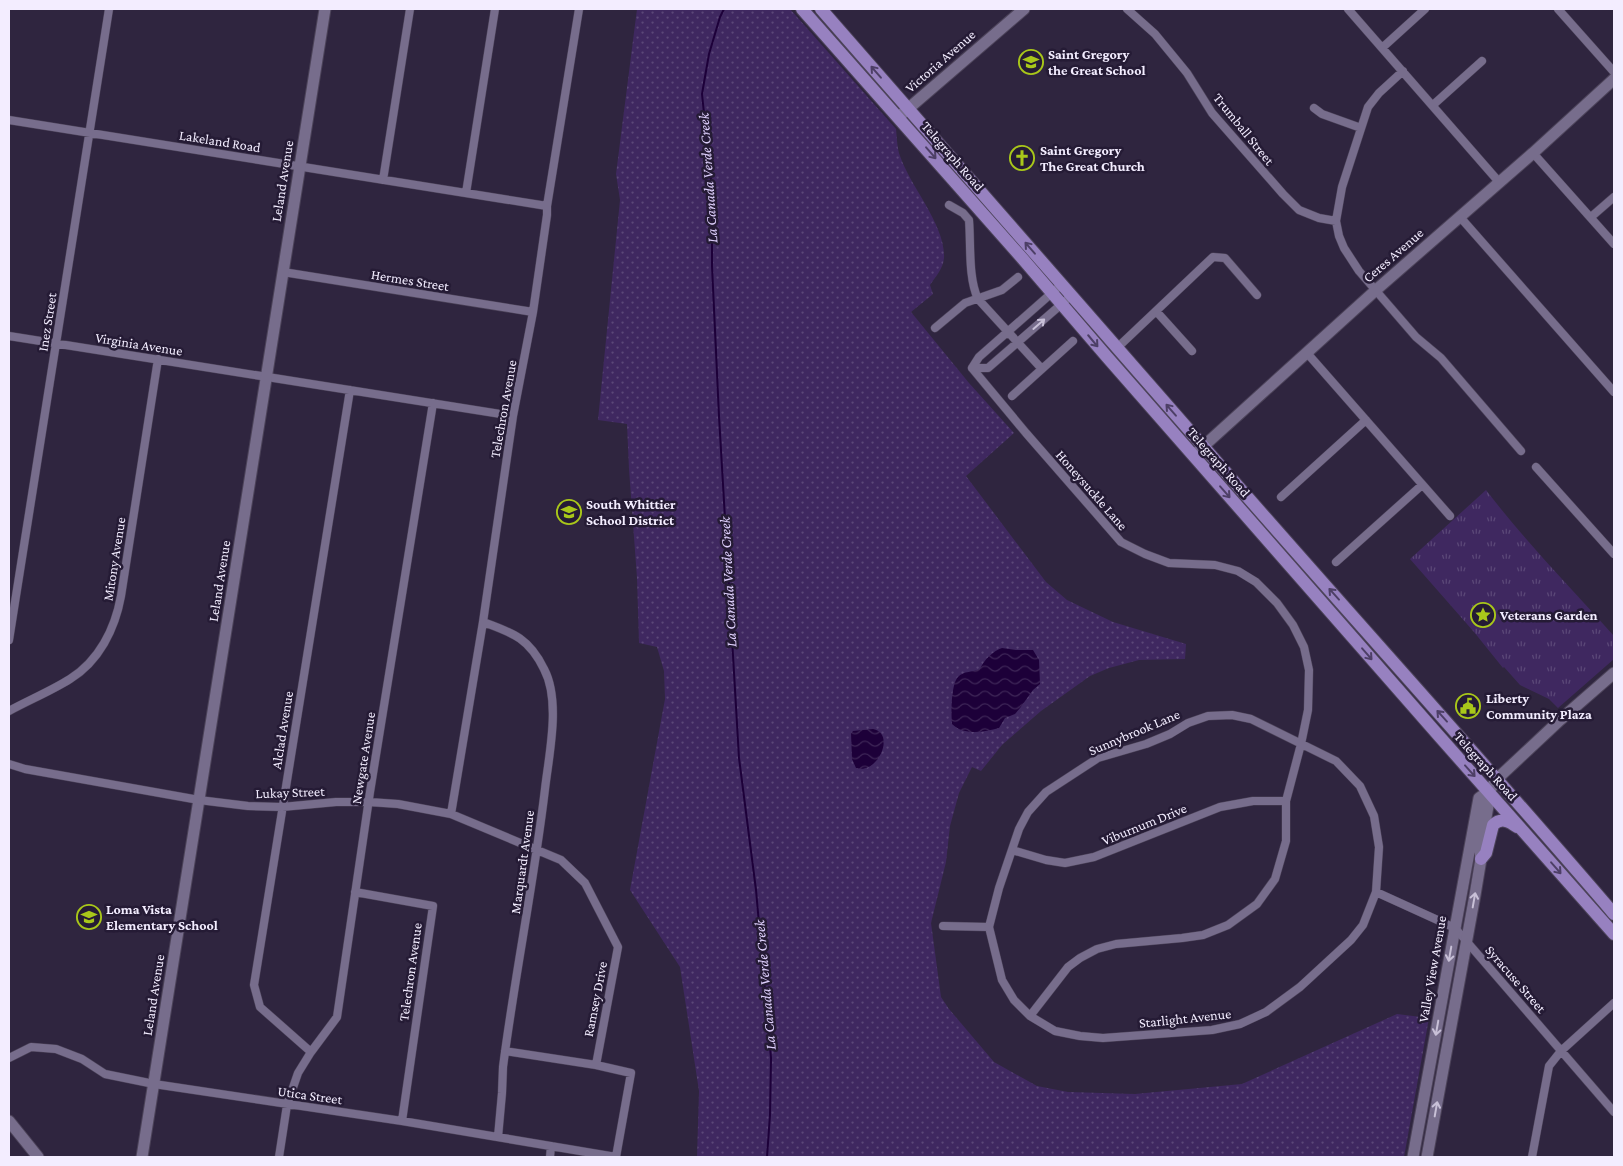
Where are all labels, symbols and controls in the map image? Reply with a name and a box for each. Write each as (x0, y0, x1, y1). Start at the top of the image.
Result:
street label: Victoria Avenue (902, 26, 978, 96)
place label: Saint Gregory the Great School (1048, 46, 1146, 78)
school or university icon: Saint Gregory the Great School (1018, 49, 1044, 75)
one-way arrow (871, 65, 882, 78)
street label: Trumball Street (1210, 90, 1278, 168)
water label: La Canada Verde Creek (695, 111, 721, 244)
street label: Telegraph Road (918, 118, 988, 195)
street label: Lakeland Road (178, 127, 262, 155)
street label: Leland Avenue (268, 139, 296, 223)
place label: Saint Gregory The Great Church (1040, 142, 1145, 174)
church icon: Saint Gregory The Great Church (1009, 145, 1035, 171)
one-way arrow (925, 147, 936, 160)
street label: Ceres Avenue (1360, 225, 1426, 285)
one-way arrow (1025, 241, 1036, 254)
street label: Hermes Street (370, 266, 450, 294)
street label: Inez Street (34, 291, 60, 353)
one-way arrow (1032, 318, 1045, 329)
street label: Virginia Avenue (94, 329, 184, 359)
one-way arrow (1088, 334, 1099, 347)
street label: Telechron Avenue (486, 359, 520, 459)
one-way arrow (1166, 403, 1177, 416)
street label: Telegraph Road (1184, 424, 1254, 501)
street label: Honeysuckle Lane (1053, 447, 1131, 533)
one-way arrow (1220, 485, 1231, 498)
place label: South Whittier School District (586, 496, 676, 528)
school or university icon: South Whittier School District (556, 499, 582, 525)
water label: La Canada Verde Creek (717, 515, 739, 648)
street label: Mitony Avenue (99, 516, 129, 602)
street label: Leland Avenue (205, 539, 233, 623)
one-way arrow (1328, 588, 1340, 601)
place icon: Veterans Garden (1470, 602, 1496, 628)
place label: Veterans Garden (1499, 607, 1597, 623)
one-way arrow (1361, 647, 1372, 660)
street label: Alclad Avenue (268, 690, 296, 770)
place label: Liberty Community Plaza (1486, 690, 1592, 722)
public building icon: Liberty Community Plaza (1455, 693, 1481, 719)
street label: Sunnybrook Lane (1086, 706, 1182, 758)
one-way arrow (1436, 709, 1448, 722)
street label: Newgate Avenue (348, 711, 378, 805)
street label: Telegraph Road (1451, 728, 1521, 804)
one-way arrow (1464, 765, 1476, 777)
street label: Lukay Street (255, 783, 325, 801)
street label: Viburnum Drive (1099, 800, 1189, 848)
street label: Marquardt Avenue (507, 809, 537, 915)
one-way arrow (1550, 861, 1562, 874)
one-way arrow (1470, 893, 1480, 909)
place label: Loma Vista Elementary School (106, 901, 218, 933)
school or university icon: Loma Vista Elementary School (76, 904, 102, 930)
street label: Valley View Avenue (1415, 914, 1449, 1024)
water label: La Canada Verde Creek (751, 918, 779, 1051)
street label: Telechron Avenue (395, 922, 425, 1022)
street label: Syracuse Street (1482, 942, 1550, 1016)
one-way arrow (1445, 946, 1455, 962)
street label: Leland Avenue (139, 953, 167, 1037)
street label: Ramsey Drive (580, 960, 610, 1038)
street label: Starlight Avenue (1138, 1005, 1232, 1031)
one-way arrow (1431, 1019, 1441, 1035)
street label: Utica Street (277, 1083, 344, 1107)
one-way arrow (1432, 1102, 1441, 1118)

